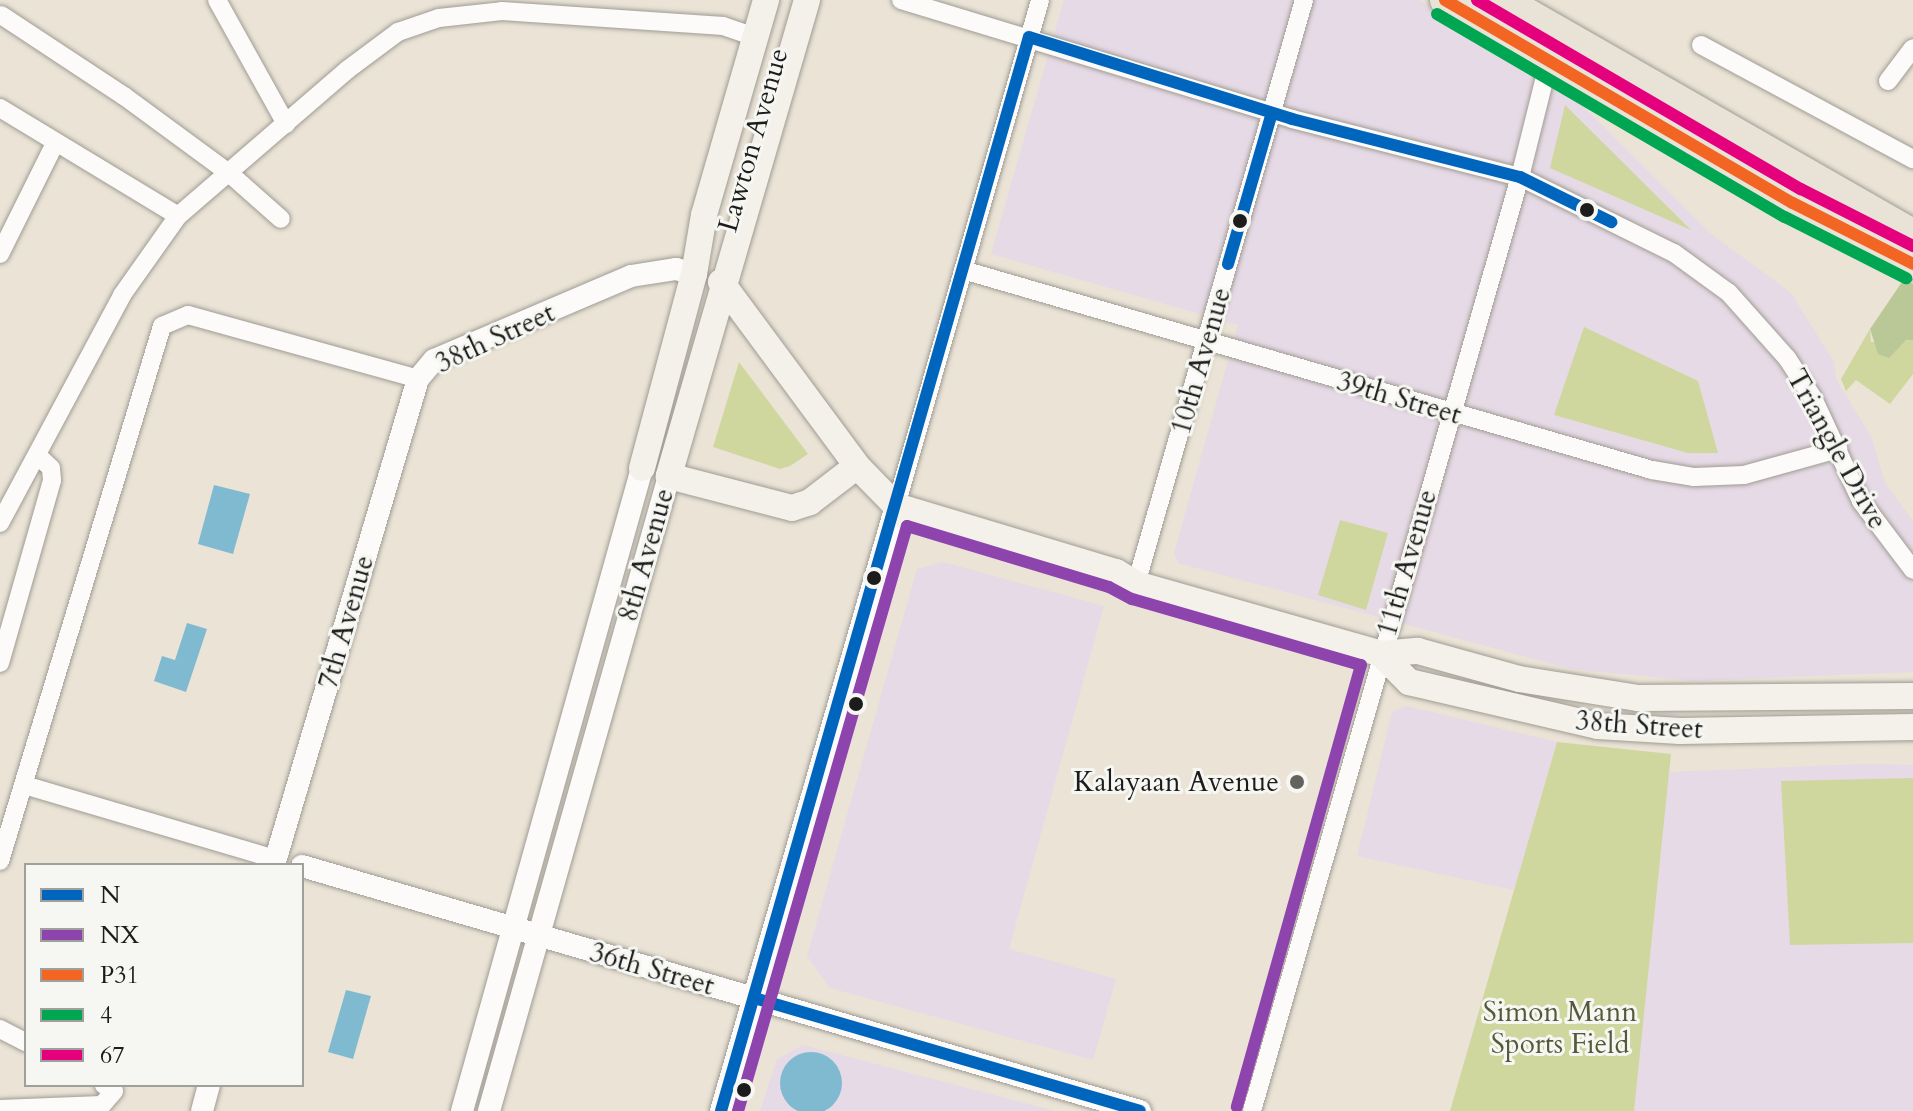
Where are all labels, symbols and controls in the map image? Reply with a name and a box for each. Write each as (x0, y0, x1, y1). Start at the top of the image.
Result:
street label: Lawton Avenue (711, 44, 795, 236)
unlabelled marker (1579, 202, 1595, 218)
unlabelled marker (1232, 213, 1248, 229)
street label: 10th Avenue (1164, 284, 1238, 438)
street label: 38th Street (430, 296, 560, 380)
street label: Triangle Drive (1779, 363, 1895, 535)
street label: 39th Street (1333, 364, 1465, 432)
street label: 8th Avenue (611, 485, 681, 625)
street label: 11th Avenue (1370, 486, 1444, 640)
street label: 7th Avenue (311, 552, 381, 692)
unlabelled marker (866, 570, 882, 586)
unlabelled marker (848, 696, 864, 712)
street label: 38th Street (1574, 704, 1704, 746)
place label: Kalayaan Avenue (1074, 765, 1279, 799)
marker: Kalayaan Avenue (1286, 771, 1308, 793)
legend (24, 863, 304, 1087)
text: N (100, 879, 120, 912)
text: NX (100, 919, 139, 952)
street label: 36th Street (586, 935, 718, 1003)
text: P31 (100, 959, 139, 992)
park label: Simon Mann Sports Field (1483, 995, 1637, 1061)
text: 4 (100, 999, 112, 1032)
text: 67 (100, 1039, 125, 1072)
unlabelled marker (736, 1082, 752, 1098)

